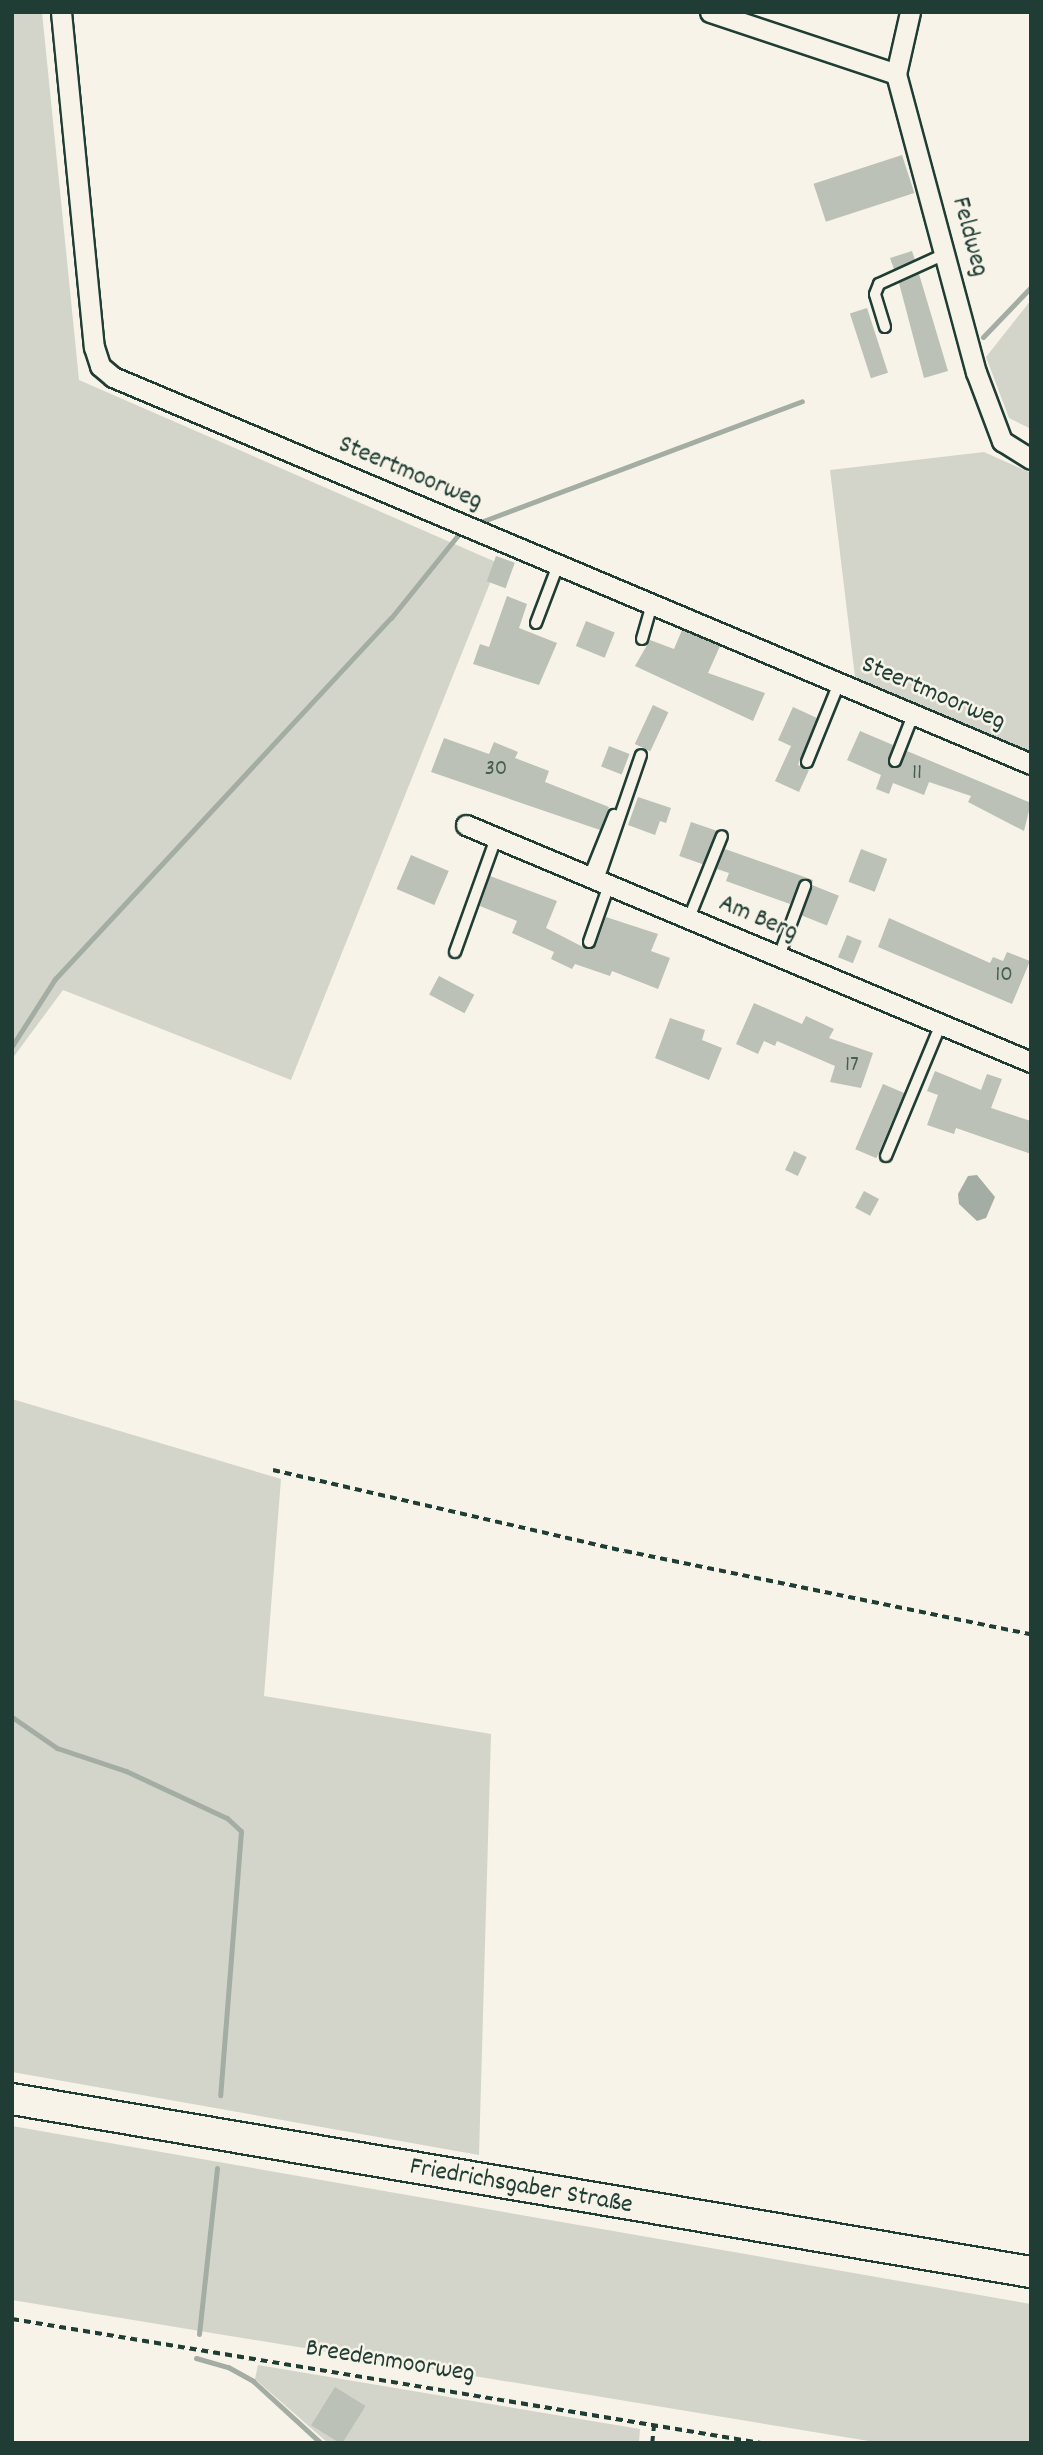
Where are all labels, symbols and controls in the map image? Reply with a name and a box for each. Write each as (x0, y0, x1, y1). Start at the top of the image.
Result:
street label: Feldweg (943, 194, 995, 280)
street label: Steertmoorweg (333, 430, 487, 518)
street label: Steertmoorweg (856, 650, 1010, 738)
house number: 30 (485, 756, 507, 784)
house number: 11 (912, 760, 922, 788)
street label: Am Berg (714, 888, 802, 950)
house number: 10 (995, 962, 1013, 990)
house number: 17 (845, 1052, 859, 1080)
street label: Friedrichsgaber Straße (407, 2152, 635, 2222)
street label: Breedenmoorweg (303, 2333, 477, 2391)

